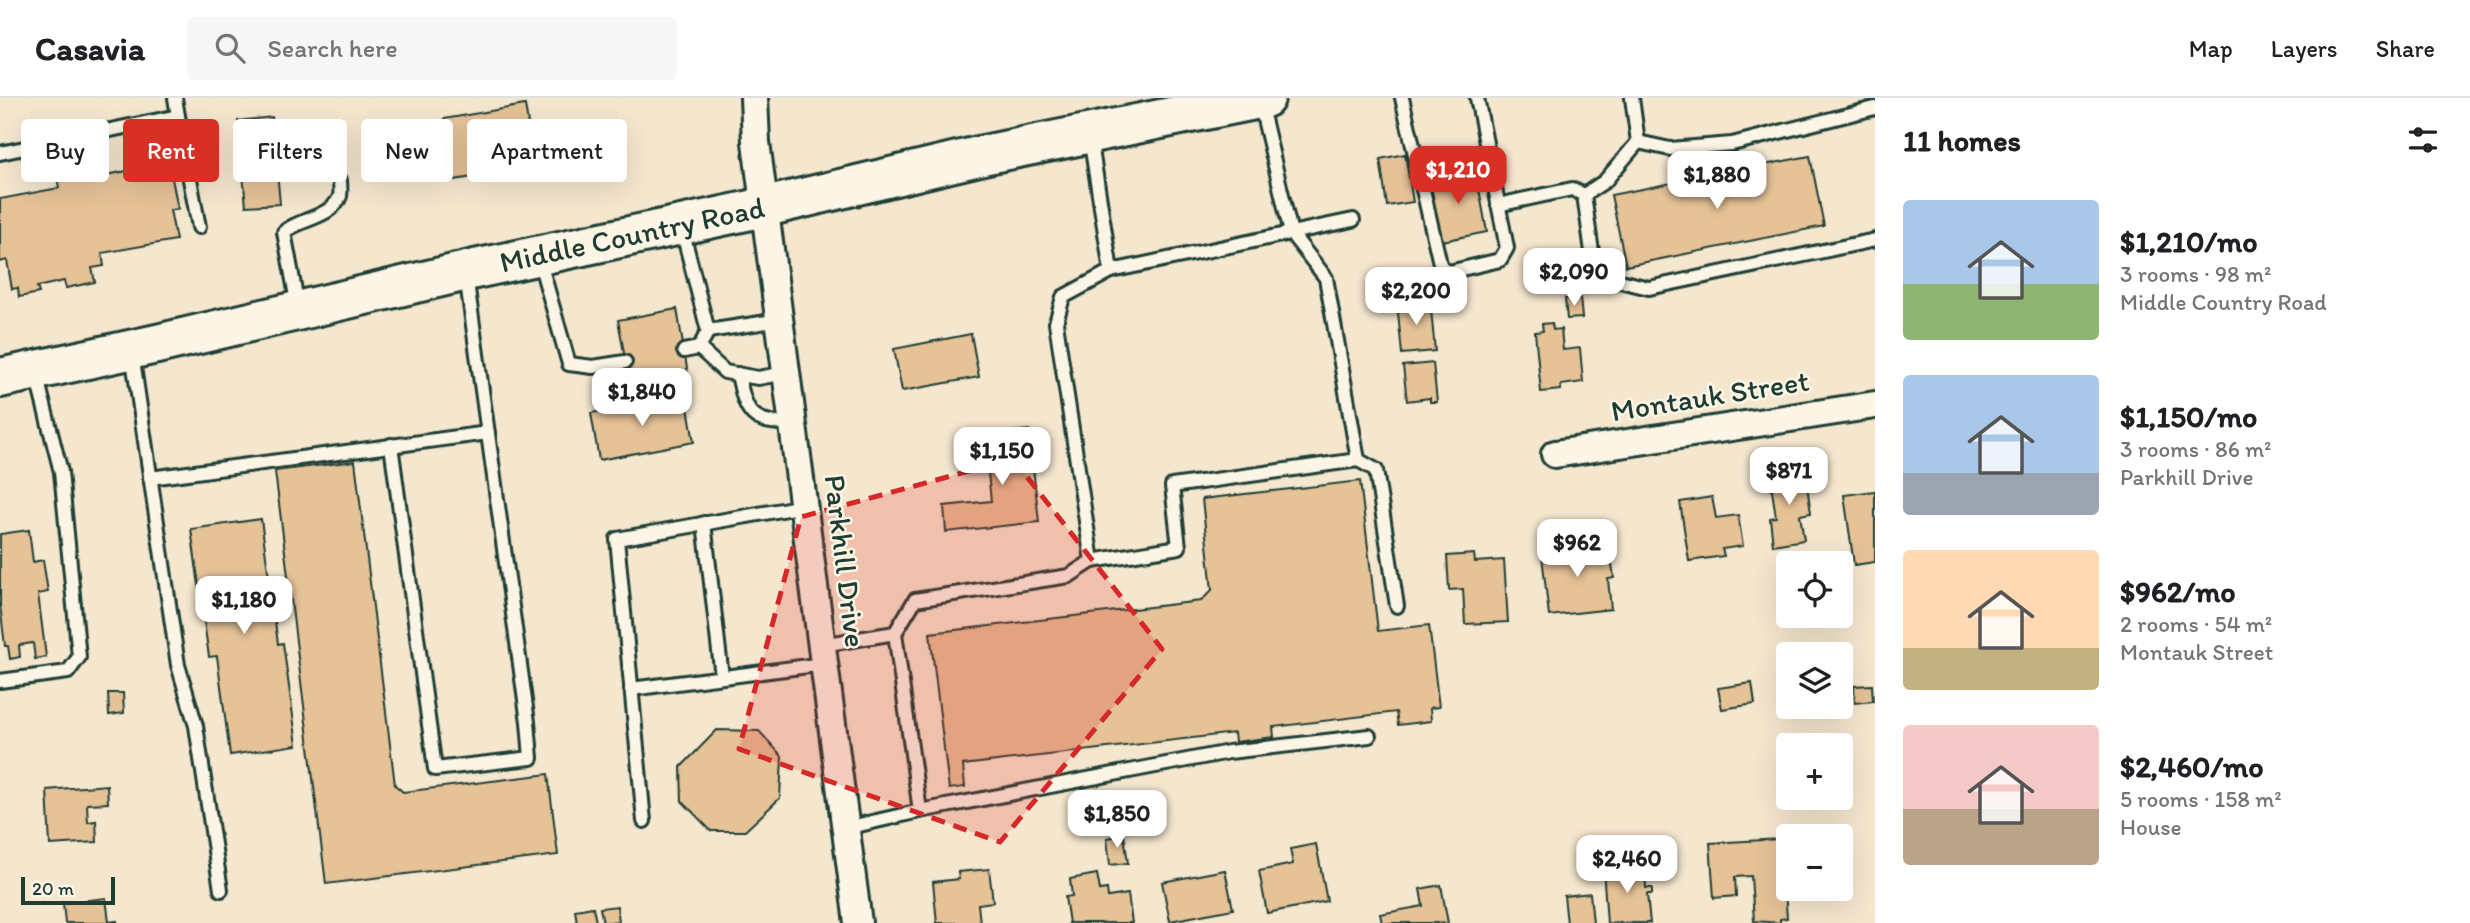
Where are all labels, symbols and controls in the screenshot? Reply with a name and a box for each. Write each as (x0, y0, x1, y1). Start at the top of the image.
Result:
search box (187, 17, 677, 80)
text: Casavia (35, 29, 145, 68)
icon: search (211, 29, 249, 67)
text: Search here (267, 32, 398, 64)
text: Map (2189, 34, 2233, 63)
text: Layers (2271, 34, 2338, 63)
text: Share (2376, 34, 2435, 63)
chip: Buy (21, 119, 109, 182)
chip: Rent (123, 119, 219, 182)
chip: Filters (233, 119, 347, 182)
chip: New (361, 119, 453, 182)
chip: Apartment (467, 119, 627, 182)
icon: filters (2404, 121, 2442, 159)
text: 11 homes (1903, 122, 2021, 159)
pin: $1,210 (1401, 146, 1515, 206)
pin: $1,880 (1660, 152, 1774, 211)
text: $1,210 (1426, 155, 1490, 183)
text: $1,880 (1683, 160, 1751, 188)
street label: Middle Country Road (496, 188, 768, 281)
text: $1,210/mo (2120, 223, 2258, 260)
icon: home (1959, 228, 2043, 312)
pin: $2,090 (1517, 248, 1631, 308)
text: $2,090 (1539, 257, 1609, 285)
text: 3 rooms · 98 m² (2120, 260, 2271, 288)
pin: $2,200 (1359, 268, 1473, 327)
text: $2,200 (1381, 276, 1451, 304)
text: Middle Country Road (2120, 288, 2327, 316)
street label: Montauk Street (1608, 362, 1812, 429)
pin: $1,840 (585, 368, 699, 428)
text: $1,840 (608, 377, 676, 405)
text: $1,150/mo (2120, 398, 2257, 435)
icon: home (1959, 403, 2043, 487)
pin: $1,150 (945, 428, 1059, 487)
text: 3 rooms · 86 m² (2120, 435, 2272, 463)
text: $1,150 (970, 436, 1034, 464)
pin: $871 (1748, 448, 1830, 507)
text: $871 (1766, 456, 1812, 484)
text: Parkhill Drive (2120, 463, 2253, 491)
street label: Parkhill Drive (817, 472, 874, 650)
pin: $962 (1536, 519, 1618, 579)
text: $962 (1553, 528, 1601, 556)
map controls (1776, 551, 1853, 901)
button: locate (1776, 551, 1853, 628)
text: $962/mo (2120, 573, 2236, 610)
pin: $1,180 (187, 576, 301, 636)
icon: home (1959, 578, 2043, 662)
text: $1,180 (211, 585, 277, 613)
text: 2 rooms · 54 m² (2120, 610, 2272, 638)
text: Montauk Street (2120, 638, 2273, 666)
button: layers (1776, 642, 1853, 719)
button: + (1776, 733, 1853, 810)
text: $2,460/mo (2120, 748, 2264, 785)
icon: home (1959, 753, 2043, 837)
text: 5 rooms · 158 m² (2120, 785, 2282, 813)
pin: $1,850 (1060, 790, 1174, 850)
text: $1,850 (1084, 799, 1150, 827)
text: House (2120, 813, 2182, 841)
button: − (1776, 824, 1853, 901)
pin: $2,460 (1570, 836, 1684, 895)
text: $2,460 (1592, 844, 1662, 872)
scale bar (21, 874, 116, 906)
text: 20 m (32, 877, 74, 900)

